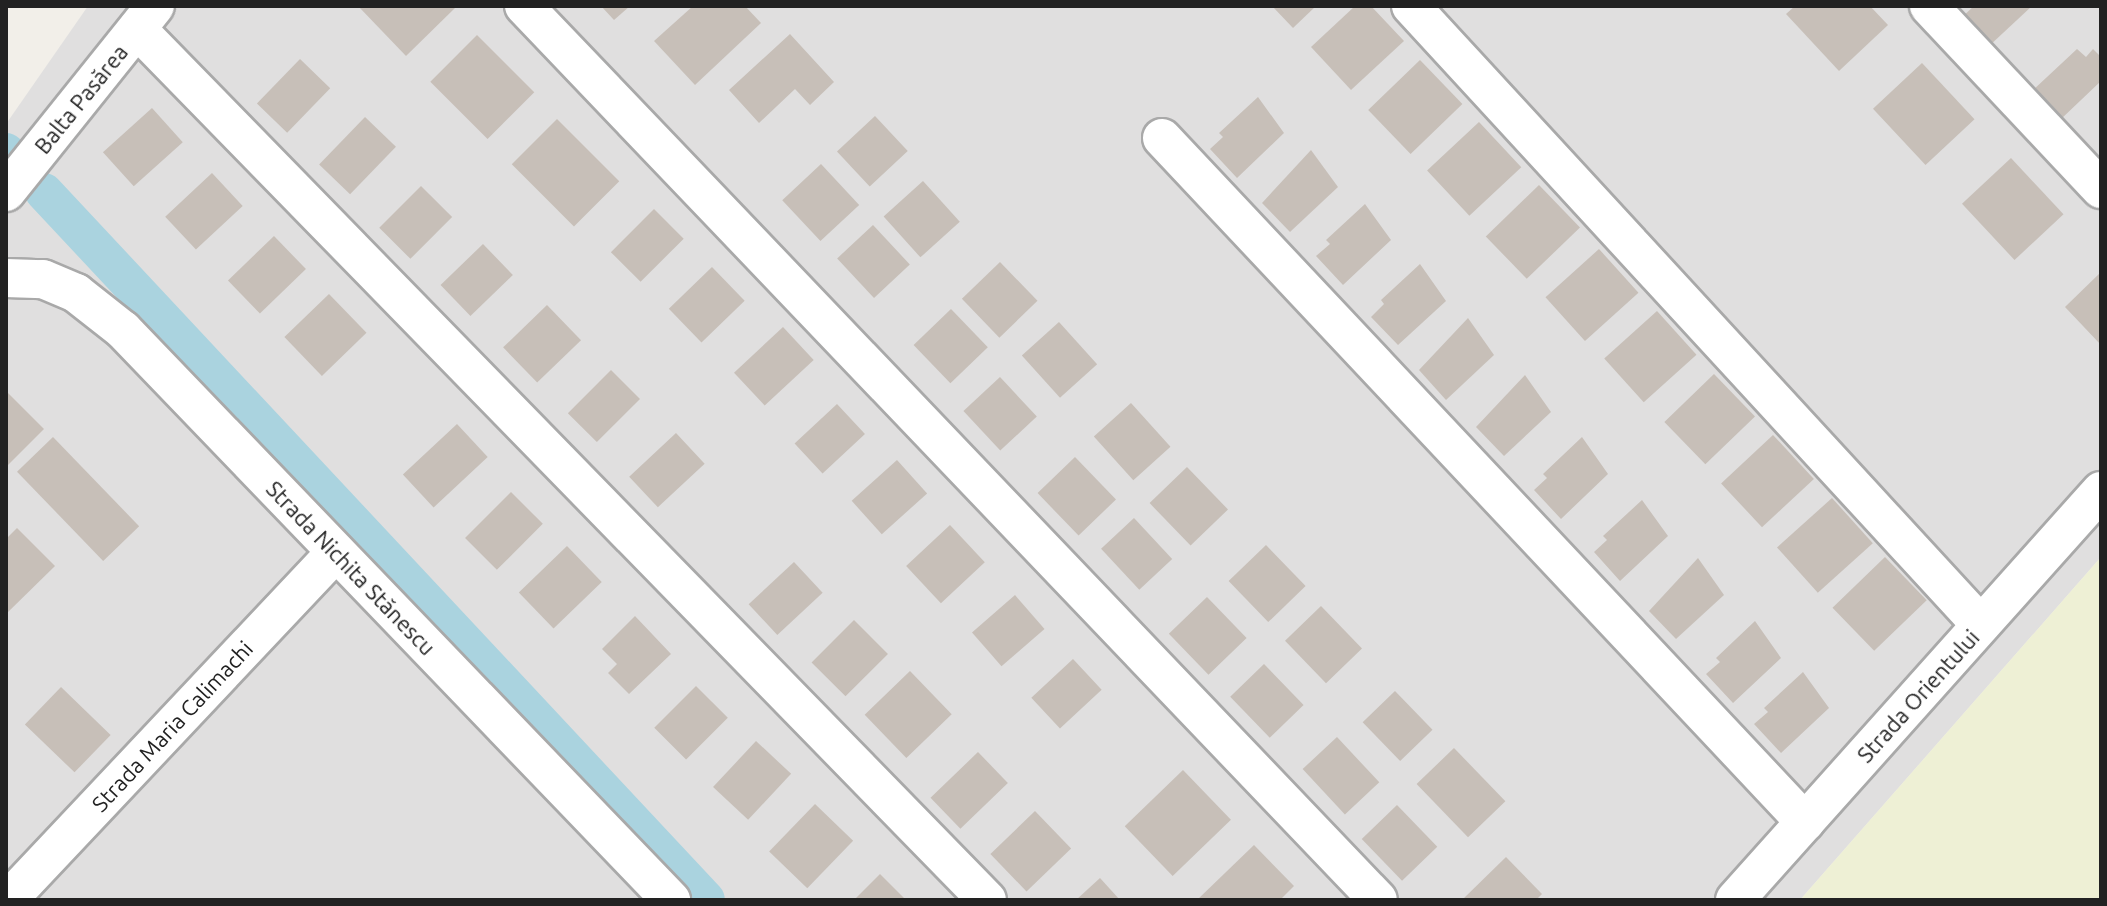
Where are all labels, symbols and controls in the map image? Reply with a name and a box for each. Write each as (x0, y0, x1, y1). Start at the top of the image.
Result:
street label: Balta Pasărea (29, 39, 133, 159)
street label: Strada Nichita Stănescu (261, 476, 441, 660)
street label: Strada Orientului (1852, 624, 1984, 768)
street label: Strada Maria Calimachi (86, 635, 258, 817)

